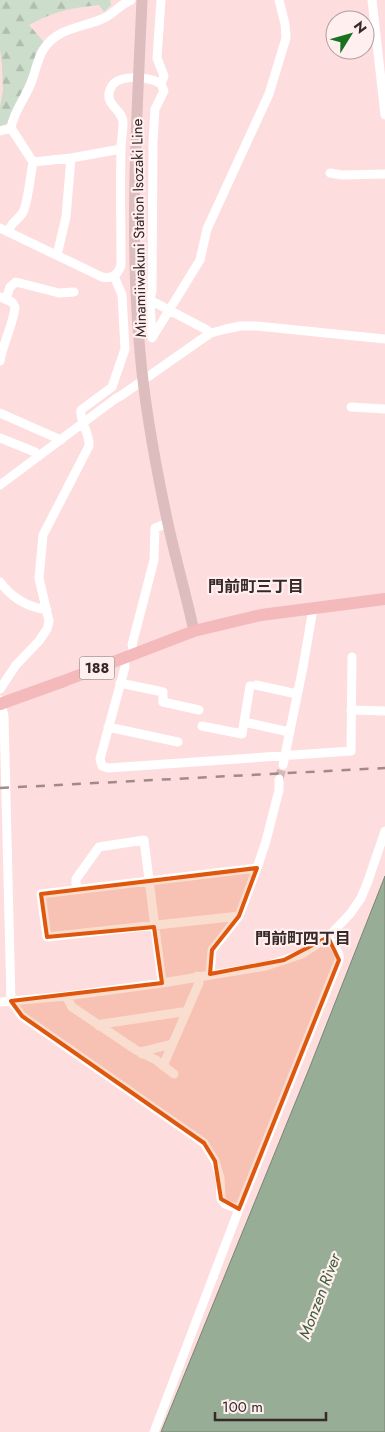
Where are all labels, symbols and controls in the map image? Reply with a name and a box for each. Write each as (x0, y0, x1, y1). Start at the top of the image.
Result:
north arrow (325, 10, 375, 60)
text: N (349, 17, 372, 38)
street label: Minamiiwakuni Station Isozaki Line (126, 118, 152, 338)
district label: 門前町三丁目 (208, 575, 304, 598)
road number: 188 (80, 656, 114, 680)
district label: 門前町四丁目 (255, 927, 351, 950)
water label: Monzen River (293, 1249, 347, 1342)
scale bar (215, 1390, 326, 1422)
text: 100 m (222, 1396, 263, 1418)

